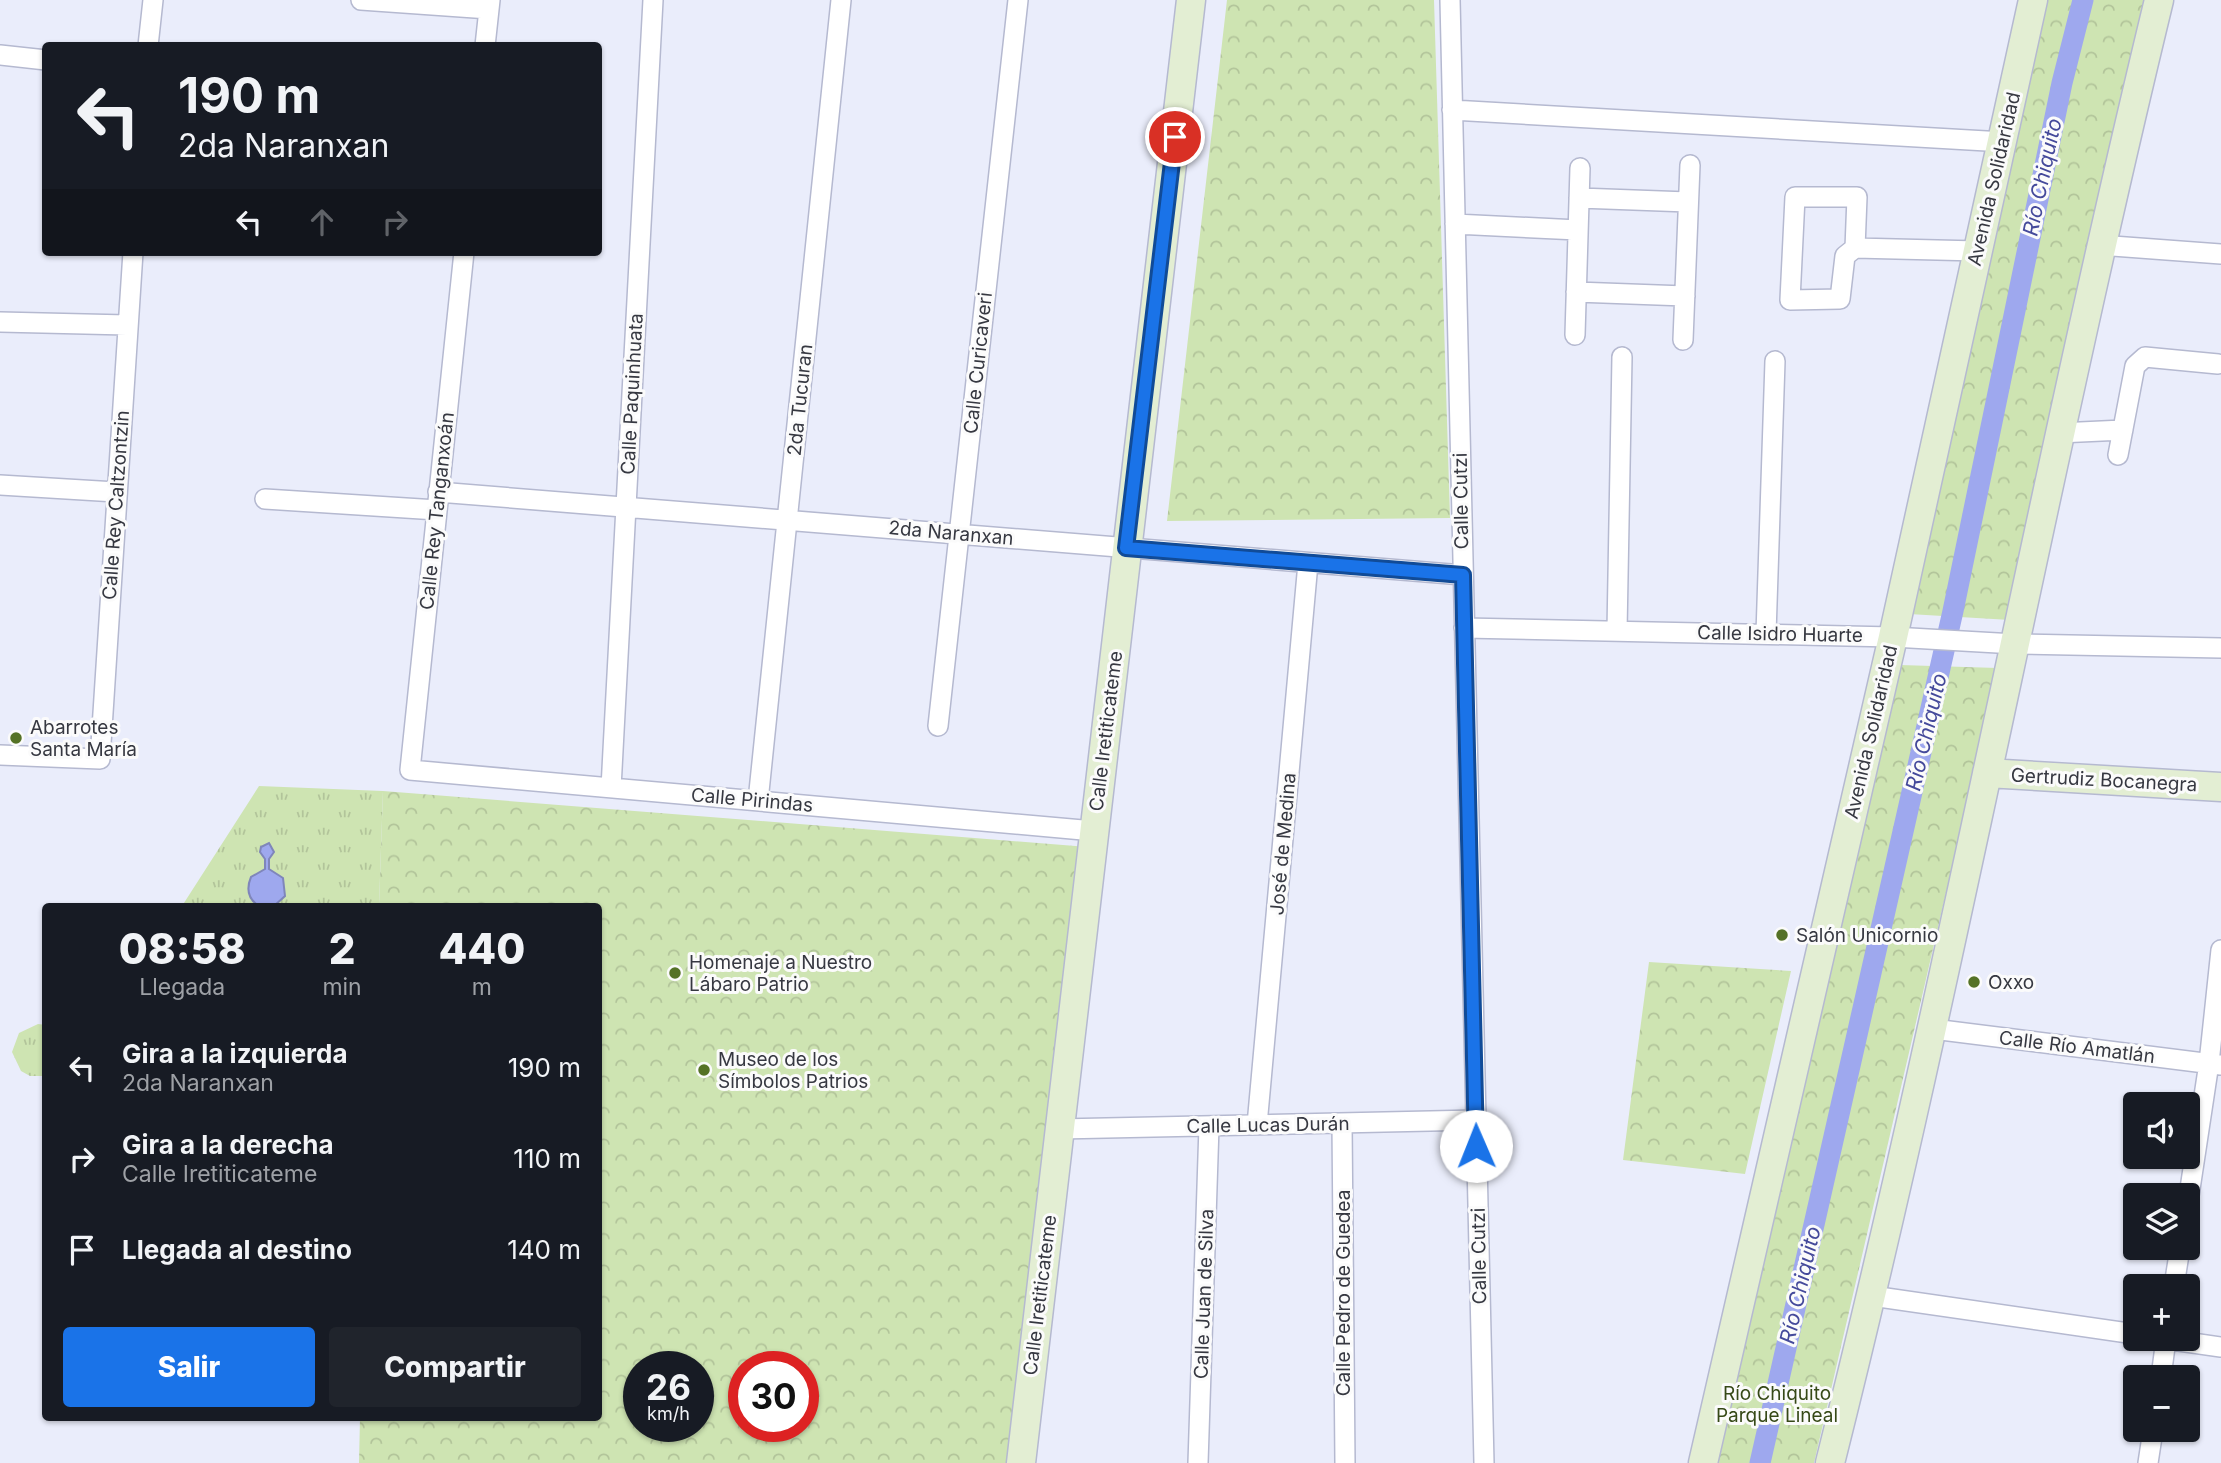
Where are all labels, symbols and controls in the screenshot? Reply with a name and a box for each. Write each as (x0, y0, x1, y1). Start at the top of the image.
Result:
text: 190 m (178, 66, 320, 125)
icon: left (63, 70, 154, 161)
street label: Avenida Solidaridad (1963, 90, 2025, 268)
pin (1145, 107, 1205, 167)
water label: Río Chiquito (2017, 116, 2067, 238)
icon: arrive (1156, 118, 1194, 156)
text: 2da Naranxan (178, 126, 389, 165)
icon: left (230, 203, 268, 241)
icon: ahead (303, 203, 341, 241)
icon: right (376, 203, 414, 241)
street label: Calle Curicaveri (959, 291, 997, 435)
street label: Calle Paquinhuata (616, 313, 648, 475)
street label: 2da Tucuran (783, 343, 817, 457)
street label: Calle Rey Caltzontzin (98, 409, 134, 601)
street label: Calle Rey Tanganxoán (415, 411, 459, 611)
street label: Calle Cutzi (1449, 453, 1473, 549)
street label: 2da Naranxan (887, 516, 1015, 550)
street label: Calle Isidro Huarte (1697, 621, 1863, 647)
street label: Avenida Solidaridad (1840, 643, 1902, 821)
street label: Calle Iretiticateme (1085, 650, 1127, 812)
water label: Río Chiquito (1900, 671, 1952, 793)
place label: Abarrotes Santa María (30, 716, 137, 761)
marker: Abarrotes Santa María (8, 730, 24, 746)
street label: Gertrudiz Bocanegra (2010, 764, 2198, 796)
street label: José de Medina (1265, 772, 1301, 916)
street label: Calle Pirindas (690, 783, 814, 817)
text: 08:58 (119, 923, 246, 974)
text: 2 (329, 923, 355, 974)
text: 440 (438, 923, 525, 974)
place label: Salón Unicornio (1796, 924, 1938, 947)
marker: Salón Unicornio (1774, 927, 1790, 943)
place label: Homenaje a Nuestro Lábaro Patrio (689, 951, 872, 996)
marker: Homenaje a Nuestro Lábaro Patrio (667, 965, 683, 981)
place label: Oxxo (1988, 971, 2034, 994)
text: Llegada (139, 973, 225, 1001)
text: min (322, 973, 362, 1001)
text: m (472, 973, 492, 1001)
marker: Oxxo (1966, 974, 1982, 990)
street label: Calle Río Amatlán (1998, 1026, 2156, 1068)
text: Gira a la izquierda (122, 1038, 348, 1069)
place label: Museo de los Símbolos Patrios (718, 1048, 868, 1093)
icon: left (63, 1049, 101, 1087)
text: 190 m (508, 1052, 581, 1083)
marker: Museo de los Símbolos Patrios (696, 1062, 712, 1078)
text: 2da Naranxan (122, 1069, 274, 1097)
map controls (2123, 1092, 2200, 1442)
button: sound (2123, 1092, 2200, 1169)
position arrow (1439, 1109, 1513, 1183)
street label: Calle Lucas Durán (1186, 1112, 1350, 1138)
text: Gira a la derecha (122, 1129, 334, 1160)
icon: right (63, 1140, 101, 1178)
text: 110 m (513, 1143, 581, 1174)
text: Calle Iretiticateme (122, 1160, 317, 1188)
button: layers (2123, 1183, 2200, 1260)
street label: Calle Pedro de Guedea (1332, 1190, 1355, 1396)
street label: Calle Cutzi (1467, 1208, 1491, 1304)
street label: Calle Juan de Silva (1190, 1209, 1218, 1379)
street label: Calle Iretiticateme (1019, 1214, 1061, 1376)
water label: Río Chiquito (1774, 1224, 1826, 1346)
icon: arrive (63, 1231, 101, 1269)
text: Llegada al destino (122, 1234, 352, 1265)
text: 140 m (507, 1234, 581, 1265)
button: + (2123, 1274, 2200, 1351)
button: Salir (63, 1327, 315, 1407)
button: Compartir (329, 1327, 581, 1407)
speed limit sign: 30 (728, 1351, 819, 1442)
button: − (2123, 1365, 2200, 1442)
text: 26 (646, 1366, 691, 1408)
park label: Río Chiquito Parque Lineal (1716, 1382, 1838, 1427)
text: km/h (647, 1403, 690, 1424)

